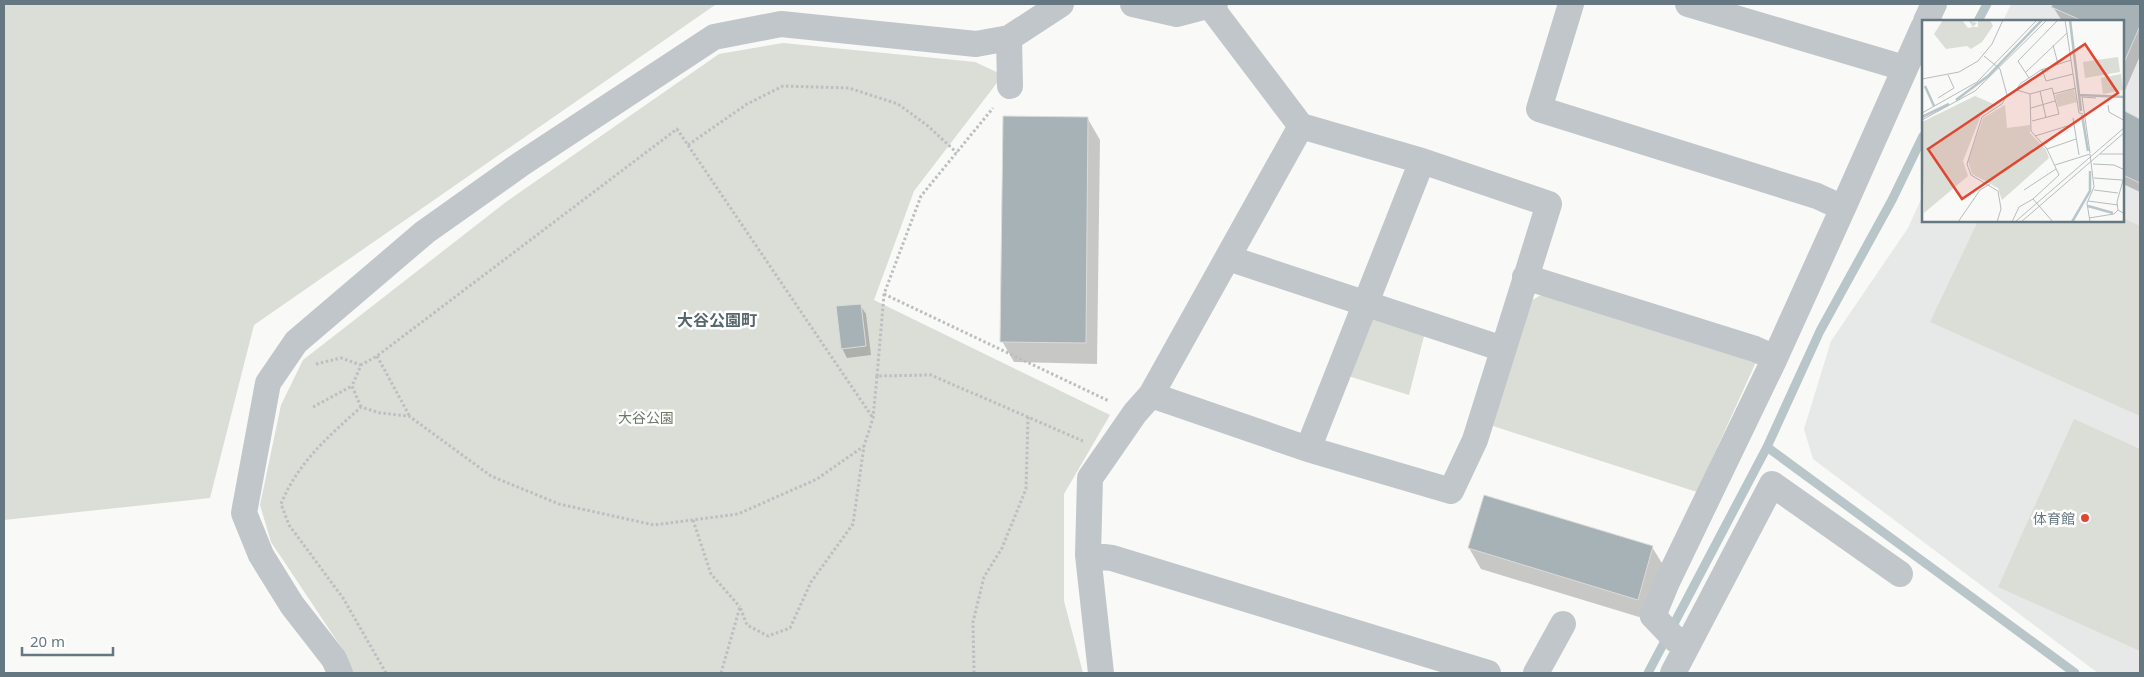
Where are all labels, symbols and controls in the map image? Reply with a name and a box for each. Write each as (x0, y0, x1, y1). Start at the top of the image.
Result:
inset map (1922, 20, 2124, 222)
district label: 大谷公園町 (677, 309, 757, 331)
park label: 大谷公園 (618, 408, 674, 427)
place label: 体育館 (2033, 509, 2075, 528)
marker: 体育館 (2079, 512, 2091, 524)
scale bar (22, 624, 114, 656)
text: 20 m (30, 631, 65, 651)

